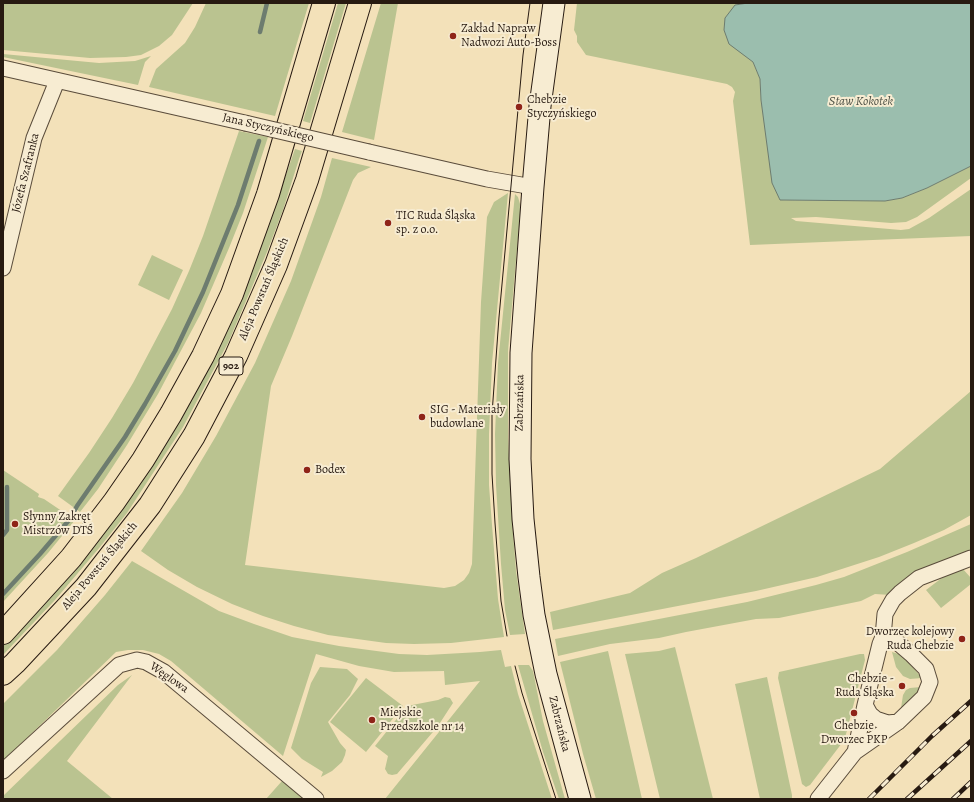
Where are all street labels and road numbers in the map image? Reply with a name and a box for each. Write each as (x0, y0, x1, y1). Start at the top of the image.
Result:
street label: Jana Styczyńskiego (221, 110, 315, 146)
street label: Józefa Szafranka (9, 132, 43, 214)
street label: Aleja Powstań Śląskich (236, 235, 292, 343)
road number: 902 (219, 357, 243, 375)
street label: Zabrzańska (512, 374, 528, 432)
street label: Aleja Powstań Śląskich (59, 519, 141, 613)
street label: Węglowa (147, 659, 191, 697)
street label: Zabrzańska (545, 695, 573, 753)

